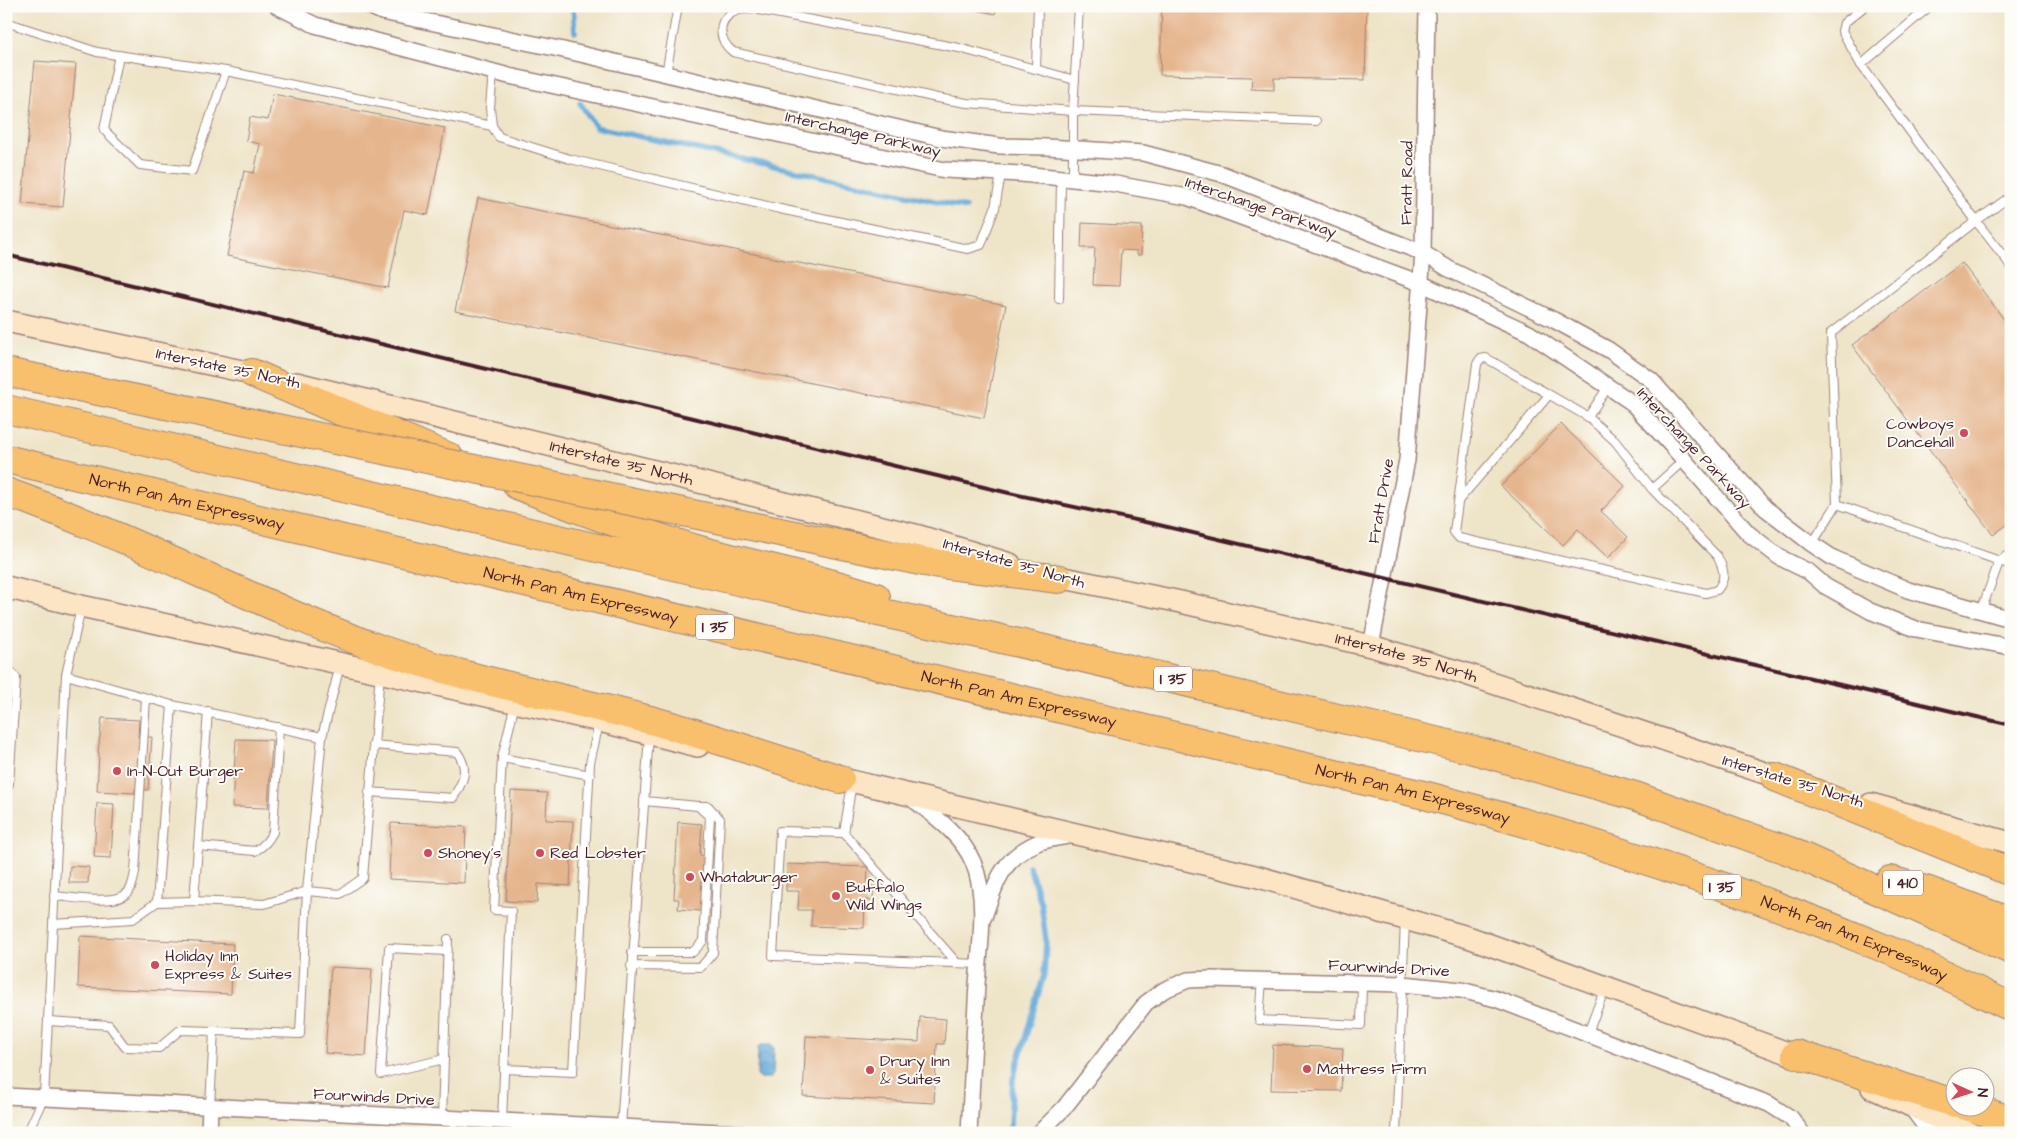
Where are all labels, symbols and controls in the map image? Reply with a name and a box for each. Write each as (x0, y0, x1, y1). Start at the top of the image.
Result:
street label: Interchange Parkway (783, 105, 943, 164)
street label: Fratt Road (1395, 141, 1419, 225)
street label: Interchange Parkway (1182, 171, 1340, 244)
street label: Interstate 35 North (154, 342, 302, 394)
street label: Interchange Parkway (1631, 382, 1756, 514)
place label: Cowboys Dancehall (1886, 413, 1954, 453)
marker: Cowboys Dancehall (1958, 427, 1970, 439)
street label: Interstate 35 North (547, 435, 695, 491)
street label: Fratt Drive (1363, 456, 1399, 545)
street label: North Pan Am Expressway (87, 468, 287, 537)
street label: Interstate 35 North (940, 532, 1088, 594)
street label: North Pan Am Expressway (481, 562, 681, 630)
road number: I 35 (696, 614, 734, 640)
street label: Interstate 35 North (1333, 627, 1480, 688)
street label: North Pan Am Expressway (919, 665, 1119, 734)
road number: I 35 (1154, 666, 1192, 692)
street label: Interstate 35 North (1720, 749, 1866, 813)
street label: North Pan Am Expressway (1313, 759, 1513, 830)
place label: In-N-Out Burger (127, 760, 243, 783)
marker: In-N-Out Burger (111, 765, 123, 777)
place label: Shoney's (438, 842, 501, 865)
place label: Red Lobster (550, 842, 646, 864)
marker: Shoney's (422, 847, 434, 859)
marker: Red Lobster (534, 847, 546, 859)
place label: Whataburger (700, 866, 798, 889)
road number: I 410 (1883, 870, 1923, 896)
marker: Whataburger (684, 871, 696, 883)
road number: I 35 (1703, 874, 1741, 900)
place label: Buffalo Wild Wings (846, 876, 922, 917)
marker: Buffalo Wild Wings (830, 890, 842, 902)
street label: North Pan Am Expressway (1758, 890, 1951, 987)
place label: Holiday Inn Express & Suites (165, 945, 292, 985)
street label: Fourwinds Drive (1328, 954, 1451, 982)
marker: Holiday Inn Express & Suites (149, 959, 161, 971)
place label: Drury Inn & Suites (880, 1050, 950, 1090)
place label: Mattress Firm (1317, 1058, 1427, 1080)
marker: Mattress Firm (1301, 1063, 1313, 1075)
marker: Drury Inn & Suites (864, 1064, 876, 1076)
north arrow (1944, 1066, 1994, 1116)
street label: Fourwinds Drive (313, 1083, 436, 1111)
text: N (1972, 1088, 1992, 1098)

